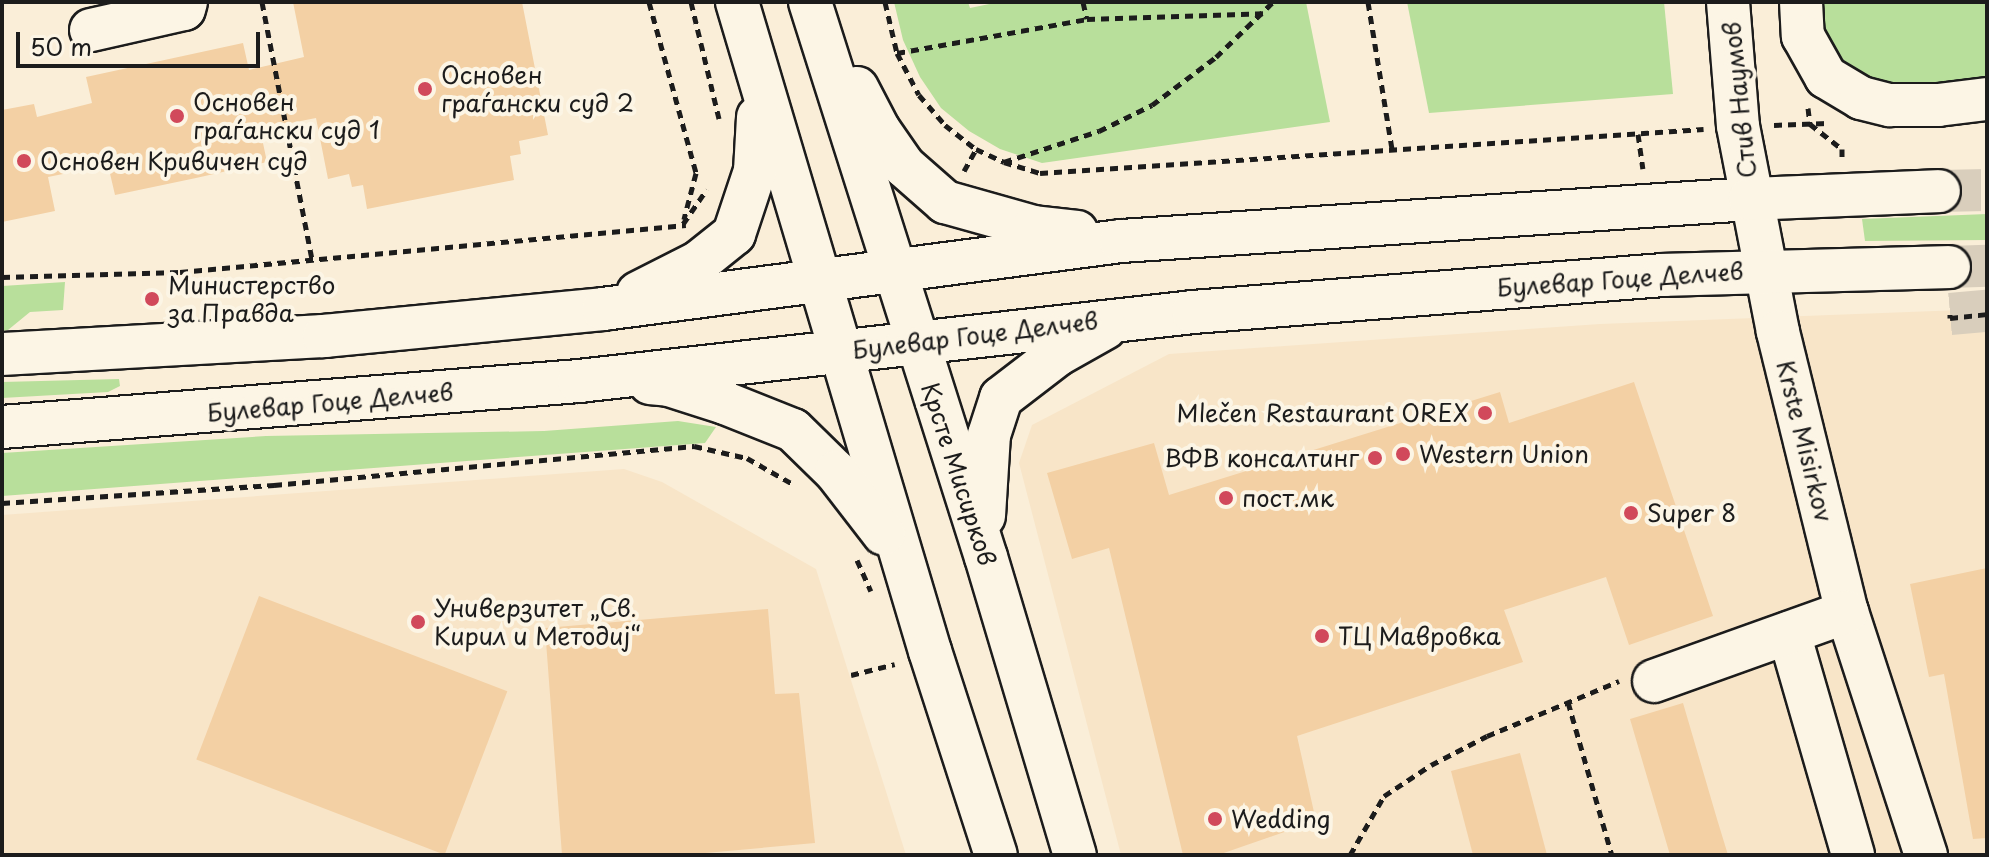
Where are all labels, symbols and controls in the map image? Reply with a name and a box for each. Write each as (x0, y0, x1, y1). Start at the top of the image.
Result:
scale bar (20, 16, 264, 66)
street label: Стив Наумов (1716, 20, 1762, 180)
text: 50 m (30, 28, 92, 64)
place label: Основен граѓански суд 2 (441, 61, 635, 117)
marker: Основен граѓански суд 2 (416, 80, 434, 98)
place label: Основен граѓански суд 1 (193, 88, 381, 144)
marker: Основен граѓански суд 1 (168, 107, 186, 125)
place label: Основен Кривичен суд (40, 147, 311, 175)
marker: Основен Кривичен суд (15, 152, 33, 170)
street label: Булевар Гоце Делчев (1494, 256, 1746, 302)
place label: Министерство за Правда (168, 271, 335, 327)
marker: Министерство за Правда (143, 290, 161, 308)
street label: Булевар Гоце Делчев (849, 305, 1101, 365)
street label: Krste Misirkov (1771, 357, 1839, 525)
street label: Булевар Гоце Делчев (204, 377, 456, 427)
street label: Крсте Мисирков (916, 378, 1002, 570)
place label: Mlečen Restaurant OREX (1176, 399, 1469, 427)
marker: Mlečen Restaurant OREX (1476, 404, 1494, 422)
place label: Western Union (1419, 440, 1590, 468)
place label: ВФВ консалтинг (1165, 444, 1359, 472)
marker: Western Union (1394, 445, 1412, 463)
marker: ВФВ консалтинг (1366, 449, 1384, 467)
place label: пост.мк (1242, 484, 1334, 512)
marker: пост.мк (1217, 489, 1235, 507)
place label: Super 8 (1647, 499, 1737, 527)
marker: Super 8 (1622, 504, 1640, 522)
place label: Универзитет „Св. Кирил и Методиј“ (434, 594, 641, 650)
marker: Универзитет „Св. Кирил и Методиј“ (409, 613, 427, 631)
place label: ТЦ Мавровка (1338, 622, 1504, 650)
marker: ТЦ Мавровка (1313, 627, 1331, 645)
place label: Wedding (1231, 805, 1331, 833)
marker: Wedding (1206, 810, 1224, 828)

